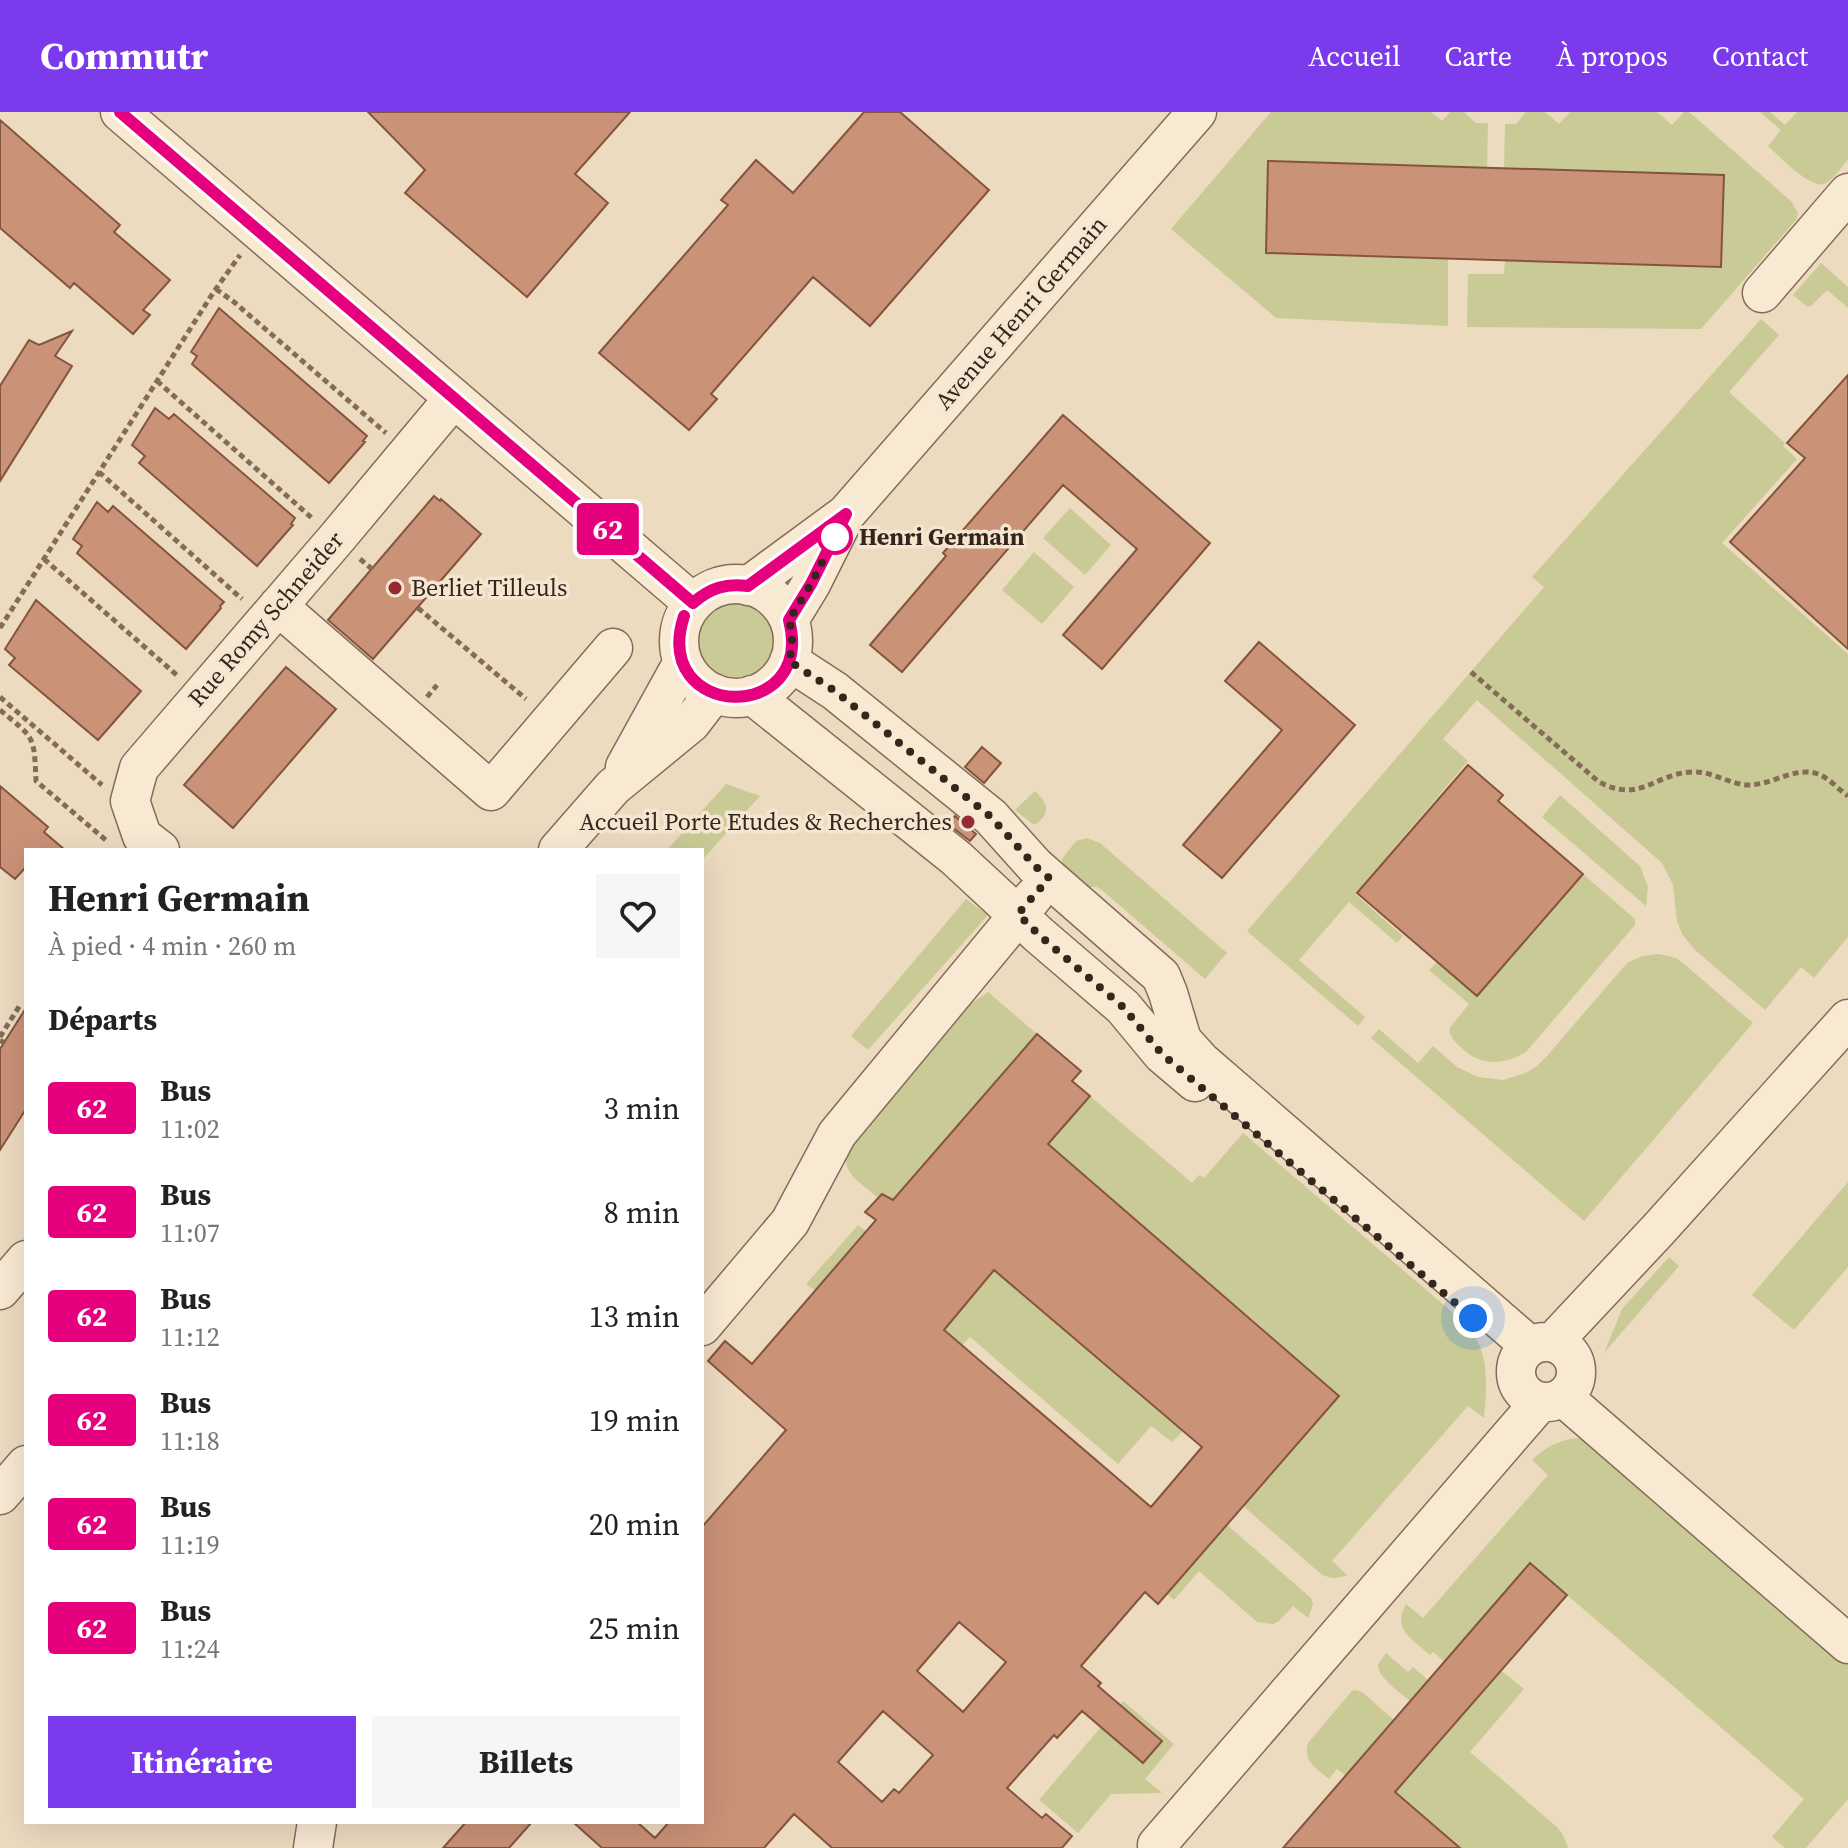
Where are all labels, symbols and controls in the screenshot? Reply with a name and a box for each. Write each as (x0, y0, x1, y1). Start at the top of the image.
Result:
text: Commutr (40, 30, 208, 82)
text: Accueil (1308, 37, 1401, 75)
text: Carte (1445, 37, 1512, 75)
text: À propos (1556, 37, 1668, 75)
text: Contact (1712, 37, 1808, 75)
street label: Avenue Henri Germain (927, 209, 1114, 417)
line badge: 62 (572, 503, 644, 555)
text: 62 (593, 510, 623, 548)
marker: Henri Germain (818, 520, 852, 554)
place label: Henri Germain (859, 520, 1025, 553)
street label: Rue Romy Schneider (180, 524, 351, 713)
place label: Berliet Tilleuls (411, 571, 567, 604)
marker: Berliet Tilleuls (386, 579, 404, 597)
place label: Accueil Porte Etudes & Recherches (579, 805, 952, 838)
marker: Accueil Porte Etudes & Recherches (959, 813, 977, 831)
text: Henri Germain (48, 872, 310, 924)
button: heart (596, 874, 680, 958)
text: À pied · 4 min · 260 m (48, 928, 297, 964)
text: Départs (48, 999, 157, 1040)
text: Bus (160, 1070, 211, 1111)
text: 3 min (604, 1088, 680, 1129)
text: 62 (77, 1089, 107, 1127)
text: 11:02 (160, 1111, 220, 1147)
text: Bus (160, 1174, 211, 1215)
text: 8 min (604, 1192, 680, 1233)
text: 62 (77, 1193, 107, 1231)
text: 11:07 (160, 1215, 220, 1251)
text: Bus (160, 1278, 211, 1319)
text: 13 min (589, 1296, 680, 1337)
text: 62 (77, 1297, 107, 1335)
your location (1453, 1298, 1493, 1338)
text: 11:12 (160, 1319, 220, 1355)
text: Bus (160, 1382, 211, 1423)
text: 19 min (589, 1400, 680, 1441)
text: 62 (77, 1401, 107, 1439)
text: 11:18 (160, 1423, 220, 1459)
text: Bus (160, 1486, 211, 1527)
text: 20 min (589, 1504, 680, 1545)
text: 62 (77, 1505, 107, 1543)
text: 11:19 (160, 1527, 220, 1563)
text: Bus (160, 1590, 211, 1631)
text: 25 min (589, 1608, 680, 1649)
text: 62 (77, 1609, 107, 1647)
text: 11:24 (160, 1631, 220, 1667)
button: Itinéraire (48, 1716, 356, 1808)
button: Billets (372, 1716, 680, 1808)

